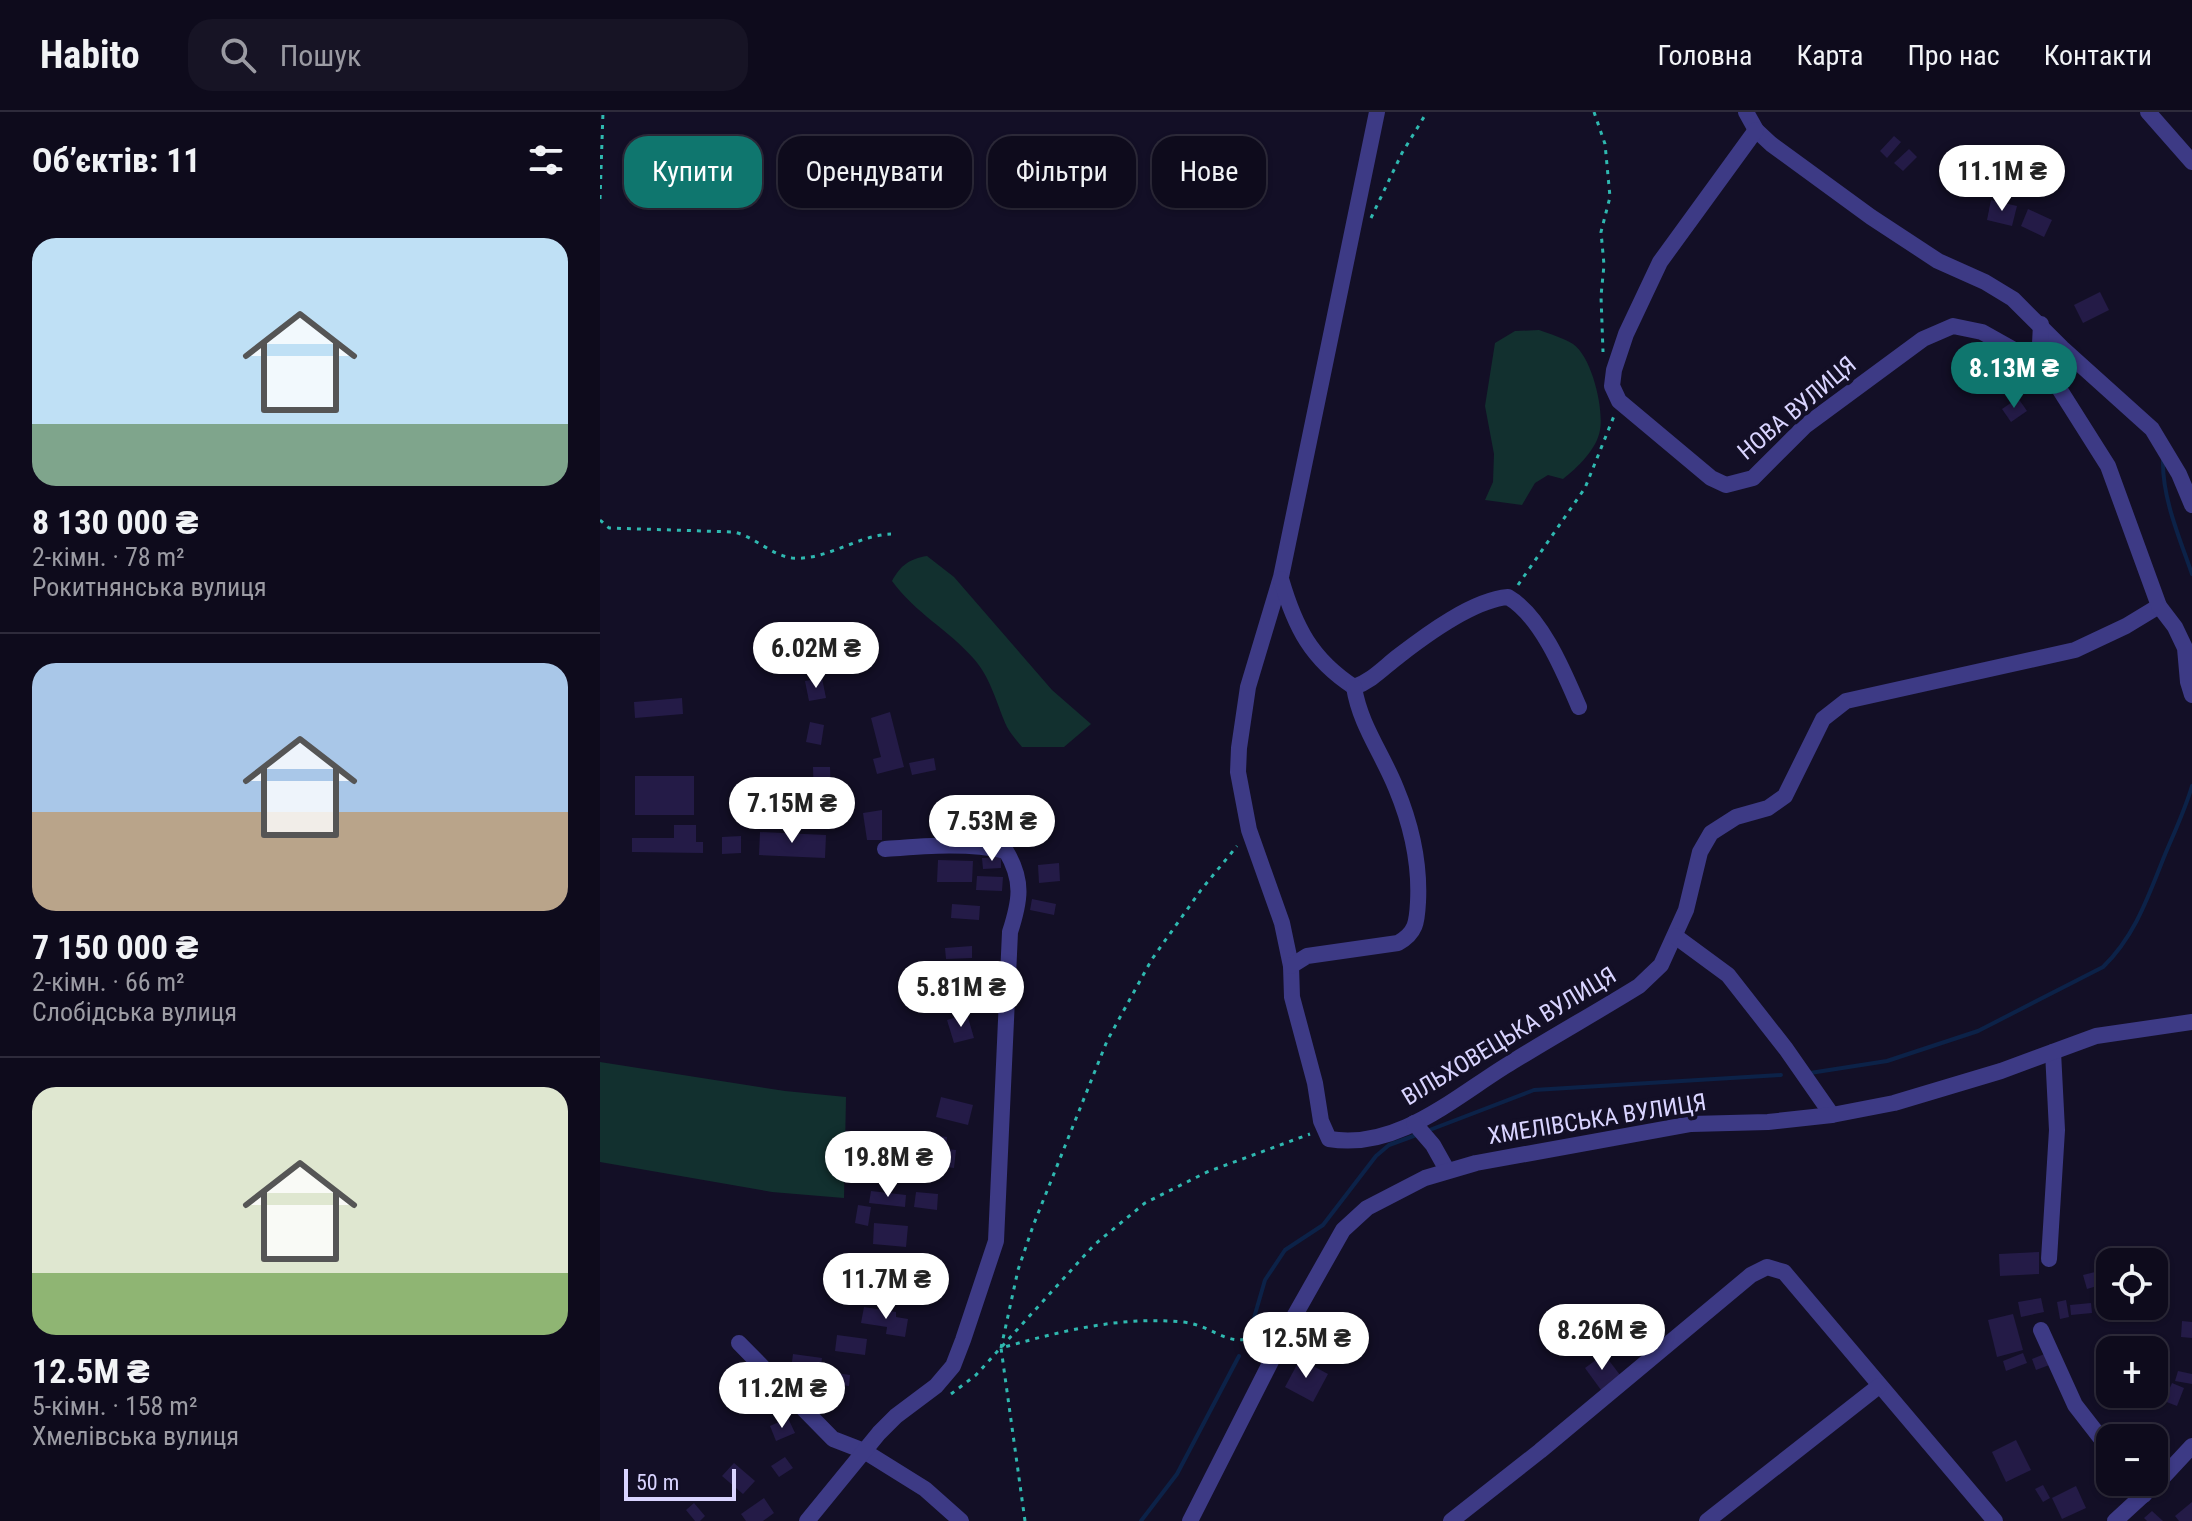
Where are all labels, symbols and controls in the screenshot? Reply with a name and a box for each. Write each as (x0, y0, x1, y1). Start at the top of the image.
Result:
search box (188, 19, 748, 91)
text: Habito (40, 33, 140, 77)
icon: search (216, 33, 260, 77)
text: Пошук (280, 38, 361, 73)
text: Головна (1657, 39, 1752, 72)
text: Карта (1796, 39, 1863, 72)
text: Про нас (1907, 39, 2000, 72)
text: Контакти (2044, 39, 2152, 72)
chip: Купити (624, 136, 762, 208)
chip: Орендувати (778, 136, 972, 208)
chip: Фільтри (988, 136, 1136, 208)
chip: Нове (1152, 136, 1266, 208)
icon: filters (524, 138, 568, 182)
text: Об’єктів: 11 (32, 140, 201, 180)
pin: 11.1M ₴ (1928, 145, 2076, 213)
text: 11.1M ₴ (1957, 156, 2047, 186)
icon: home (228, 290, 372, 434)
pin: 8.13M ₴ (1940, 342, 2088, 410)
street label: НОВА ВУЛИЦЯ (1732, 350, 1862, 466)
text: 8.13M ₴ (1969, 353, 2059, 383)
text: 8 130 000 ₴ (32, 502, 198, 542)
text: 2-кімн. · 78 m² (32, 542, 185, 572)
text: Рокитнянська вулиця (32, 572, 267, 602)
pin: 6.02M ₴ (742, 622, 890, 690)
text: 6.02M ₴ (771, 633, 861, 663)
icon: home (228, 715, 372, 859)
pin: 7.15M ₴ (718, 777, 866, 845)
text: 7.15M ₴ (747, 788, 837, 818)
pin: 7.53M ₴ (918, 795, 1066, 863)
text: 7.53M ₴ (947, 806, 1037, 836)
text: 7 150 000 ₴ (32, 927, 198, 967)
pin: 5.81M ₴ (887, 961, 1035, 1029)
street label: ВІЛЬХОВЕЦЬКА ВУЛИЦЯ (1397, 961, 1621, 1111)
text: 2-кімн. · 66 m² (32, 967, 185, 997)
text: 5.81M ₴ (916, 972, 1006, 1002)
text: Слобідська вулиця (32, 997, 237, 1027)
street label: ХМЕЛІВСЬКА ВУЛИЦЯ (1486, 1088, 1708, 1150)
pin: 19.8M ₴ (814, 1131, 962, 1199)
icon: home (228, 1139, 372, 1283)
text: 19.8M ₴ (843, 1142, 933, 1172)
map controls (2096, 1248, 2168, 1496)
button: locate (2096, 1248, 2168, 1320)
pin: 11.7M ₴ (812, 1253, 960, 1321)
text: 11.7M ₴ (841, 1264, 931, 1294)
pin: 8.26M ₴ (1528, 1304, 1676, 1372)
pin: 12.5M ₴ (1232, 1312, 1380, 1380)
text: 8.26M ₴ (1557, 1315, 1647, 1345)
text: 12.5M ₴ (1261, 1323, 1351, 1353)
button: + (2096, 1336, 2168, 1408)
text: 12.5M ₴ (32, 1351, 150, 1391)
pin: 11.2M ₴ (708, 1362, 856, 1430)
text: 11.2M ₴ (737, 1373, 827, 1403)
text: 5-кімн. · 158 m² (32, 1391, 198, 1421)
text: Хмелівська вулиця (32, 1421, 239, 1451)
button: − (2096, 1424, 2168, 1496)
scale bar (624, 1465, 736, 1501)
text: 50 m (636, 1470, 679, 1495)

